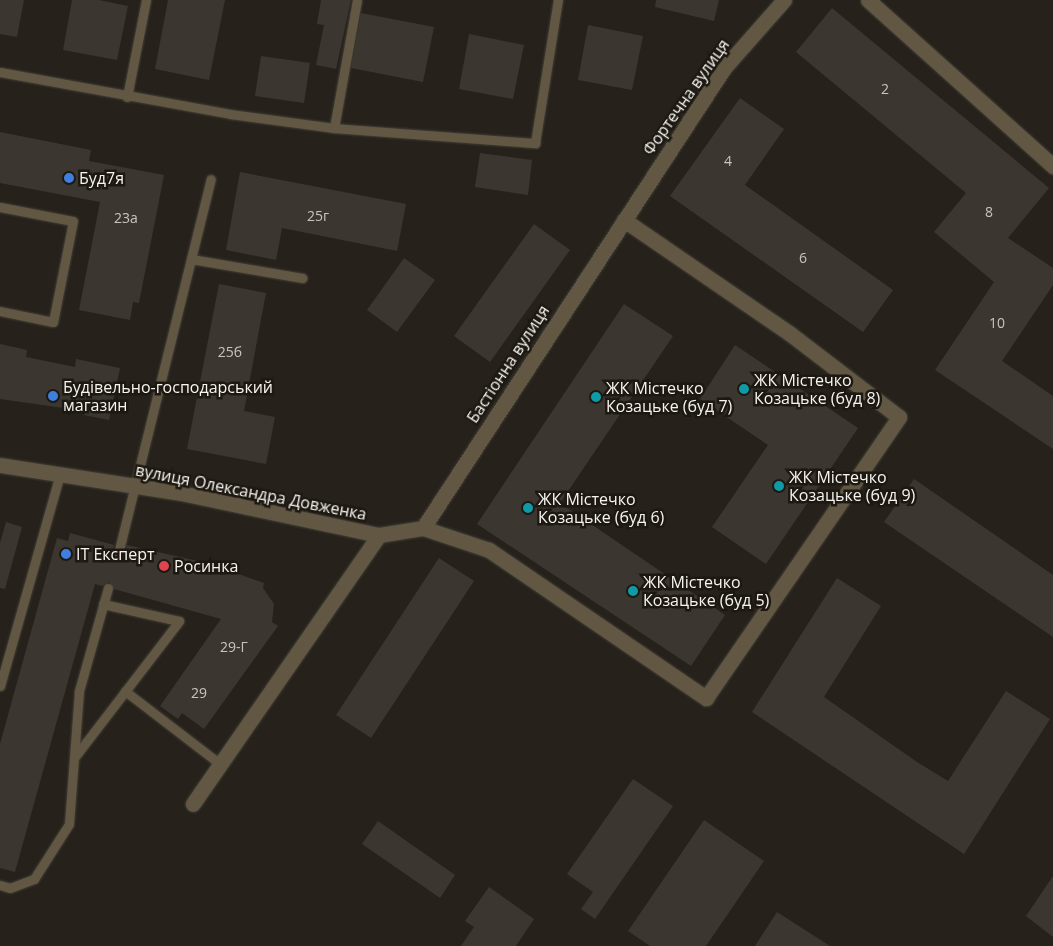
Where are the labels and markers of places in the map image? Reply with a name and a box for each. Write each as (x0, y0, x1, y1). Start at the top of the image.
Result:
place label: Буд7я (79, 168, 124, 188)
marker: Буд7я (63, 172, 75, 184)
place label: ЖК Містечко Козацьке (буд 8) (754, 370, 880, 408)
place label: Будівельно-господарський магазин (63, 377, 273, 415)
place label: ЖК Містечко Козацьке (буд 7) (606, 378, 732, 416)
marker: ЖК Містечко Козацьке (буд 8) (738, 383, 750, 395)
marker: Будівельно-господарський магазин (47, 390, 59, 402)
marker: ЖК Містечко Козацьке (буд 7) (590, 391, 602, 403)
place label: ЖК Містечко Козацьке (буд 9) (789, 467, 915, 505)
marker: ЖК Містечко Козацьке (буд 9) (773, 480, 785, 492)
place label: ЖК Містечко Козацьке (буд 6) (538, 489, 664, 527)
marker: ЖК Містечко Козацьке (буд 6) (522, 502, 534, 514)
place label: IT Експерт (76, 544, 154, 564)
marker: IT Експерт (60, 548, 72, 560)
place label: Росинка (174, 556, 238, 576)
marker: Росинка (158, 560, 170, 572)
place label: ЖК Містечко Козацьке (буд 5) (643, 572, 769, 610)
marker: ЖК Містечко Козацьке (буд 5) (627, 585, 639, 597)

